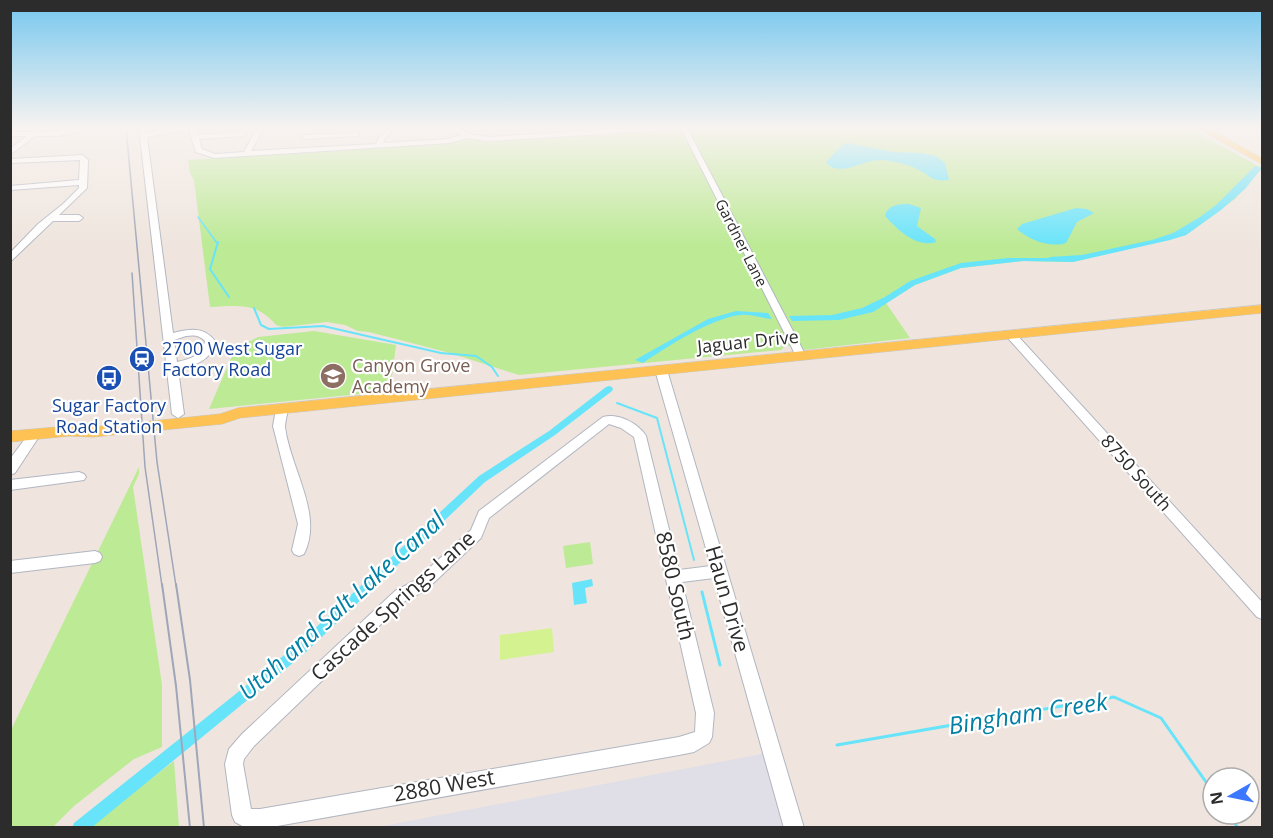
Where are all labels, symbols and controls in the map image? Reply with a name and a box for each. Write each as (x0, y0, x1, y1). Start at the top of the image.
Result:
street label: Gardner Lane (711, 195, 773, 290)
street label: Jaguar Drive (694, 324, 800, 358)
place label: 2700 West Sugar Factory Road (162, 336, 303, 381)
station icon: 2700 West Sugar Factory Road (127, 344, 157, 374)
place label: Canyon Grove Academy (352, 353, 470, 398)
school or university icon: Canyon Grove Academy (318, 361, 348, 391)
bus stop icon: Sugar Factory Road Station (94, 363, 124, 393)
place label: Sugar Factory Road Station (52, 393, 167, 438)
street label: 8750 South (1096, 429, 1177, 516)
water label: Utah and Salt Lake Canal (231, 503, 452, 707)
street label: Cascade Springs Lane (304, 524, 480, 687)
street label: 8580 South (650, 529, 702, 643)
street label: Haun Drive (699, 542, 757, 655)
water label: Bingham Creek (946, 683, 1111, 741)
street label: 2880 West (391, 762, 497, 808)
north arrow (1201, 766, 1261, 826)
text: N (1204, 790, 1228, 806)

